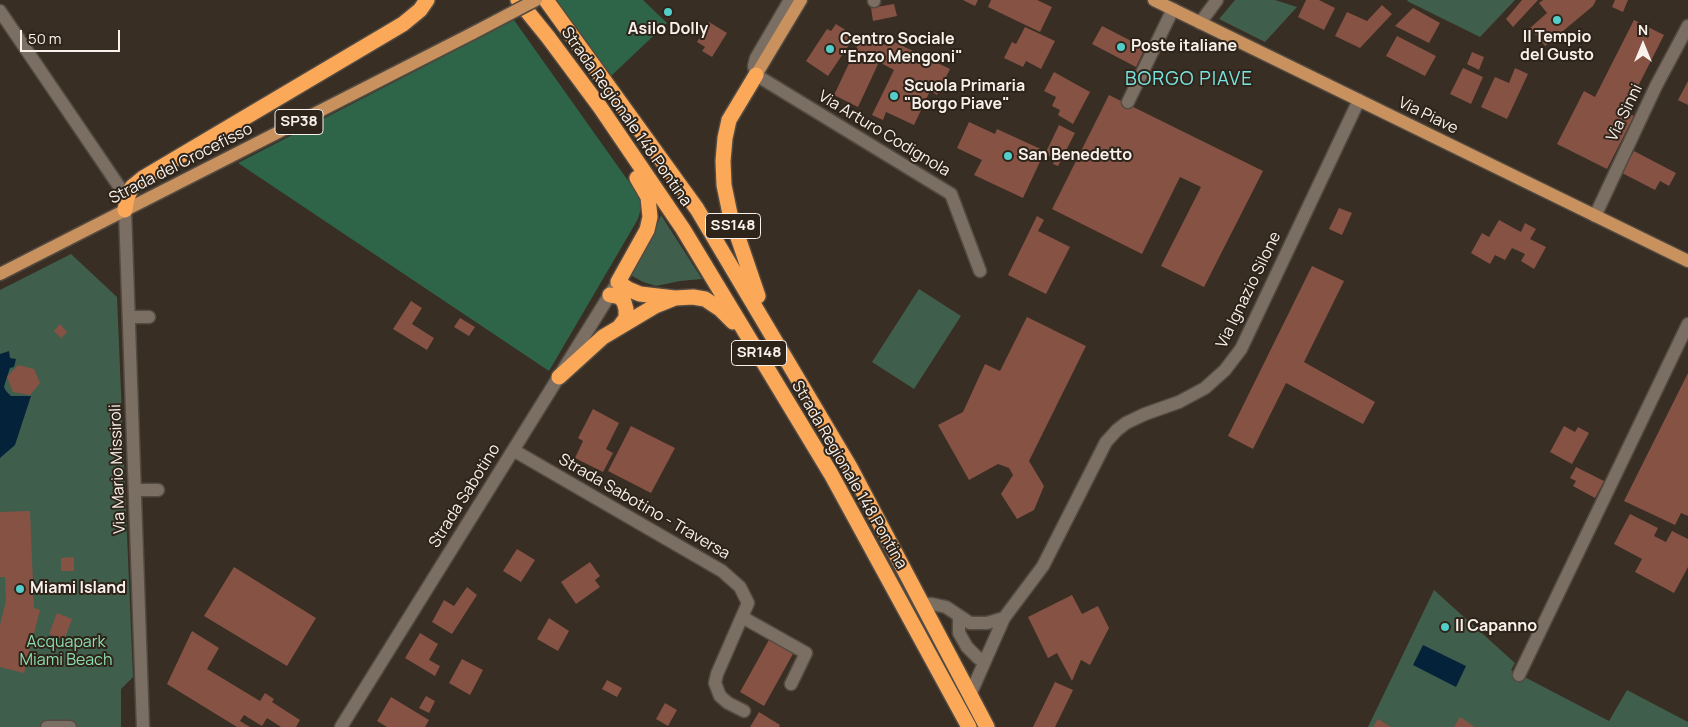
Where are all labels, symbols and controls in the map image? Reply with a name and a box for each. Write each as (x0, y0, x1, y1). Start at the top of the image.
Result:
marker: Asilo Dolly (662, 6, 674, 18)
marker: Il Tempio del Gusto (1551, 14, 1563, 26)
scale bar (22, 20, 122, 52)
place label: Asilo Dolly (628, 20, 708, 40)
north arrow (1618, 20, 1668, 70)
text: N (1638, 20, 1648, 39)
street label: Strada Regionale 148 Pontina (557, 24, 695, 210)
text: 50 m (28, 28, 62, 49)
place label: Il Tempio del Gusto (1520, 28, 1594, 66)
place label: Centro Sociale "Enzo Mengoni" (840, 30, 963, 68)
place label: Poste italiane (1131, 37, 1237, 57)
marker: Poste italiane (1115, 41, 1127, 53)
marker: Centro Sociale "Enzo Mengoni" (824, 43, 836, 55)
district label: BORGO PIAVE (1124, 69, 1254, 91)
place label: Scuola Primaria "Borgo Piave" (904, 77, 1025, 115)
street label: Via Sinni (1603, 81, 1647, 145)
street label: Via Arturo Codignola (815, 87, 953, 181)
marker: Scuola Primaria "Borgo Piave" (888, 90, 900, 102)
street label: Via Piave (1395, 93, 1461, 139)
road number: SP38 (275, 110, 323, 134)
street label: Strada del Crocefisso (106, 120, 256, 208)
place label: San Benedetto (1018, 146, 1132, 166)
marker: San Benedetto (1002, 150, 1014, 162)
road number: SS148 (706, 214, 760, 238)
street label: Via Ignazio Silone (1212, 229, 1286, 351)
road number: SR148 (732, 340, 786, 366)
street label: Strada Regionale 148 Pontina (787, 377, 911, 573)
street label: Via Mario Missiroli (106, 404, 130, 534)
street label: Strada Sabotino (425, 440, 505, 552)
street label: Strada Sabotino - Traversa (555, 450, 733, 564)
place label: Miami Island (30, 579, 126, 599)
marker: Miami Island (14, 583, 26, 595)
place label: Il Capanno (1455, 617, 1537, 637)
marker: Il Capanno (1439, 621, 1451, 633)
park label: Acquapark Miami Beach (20, 633, 112, 671)

